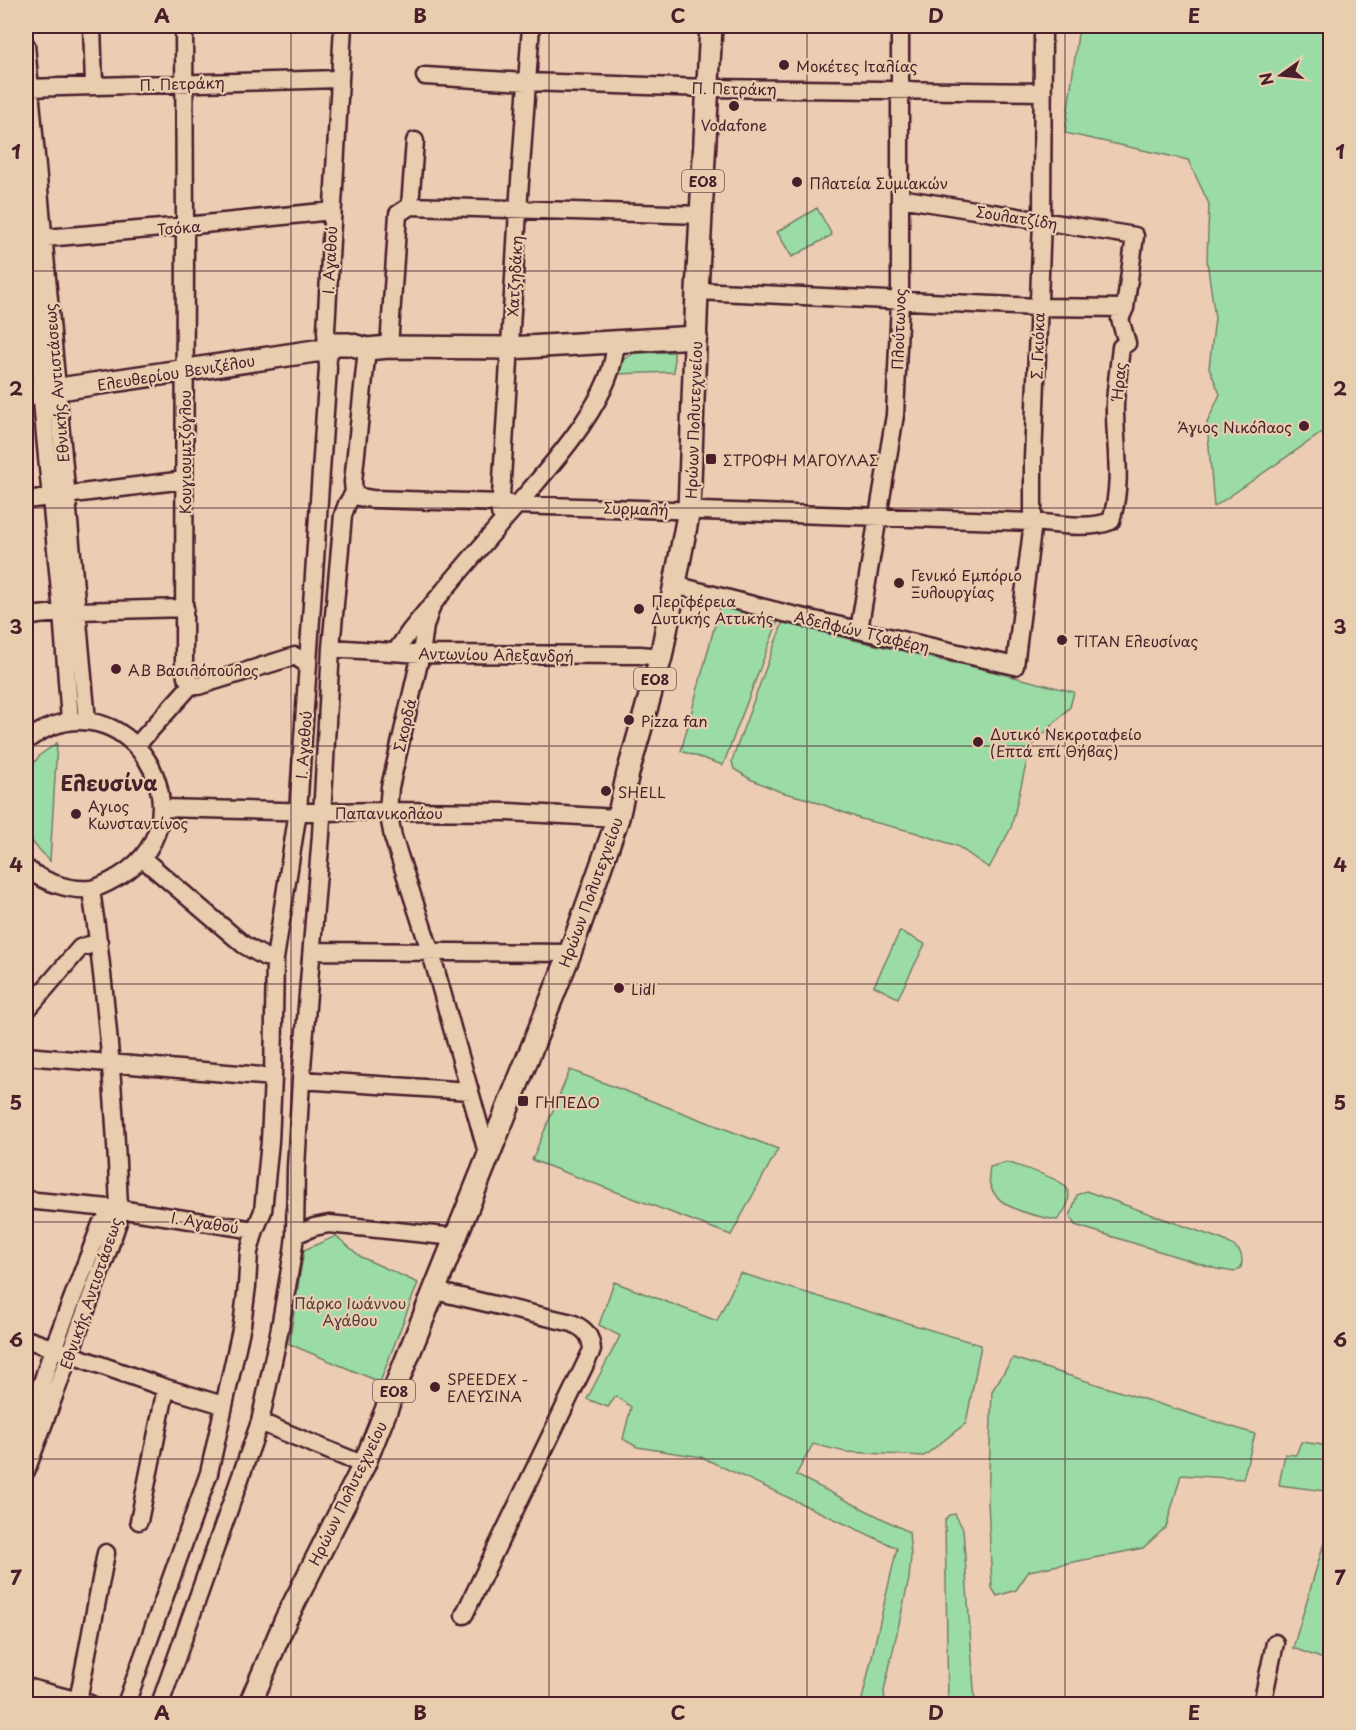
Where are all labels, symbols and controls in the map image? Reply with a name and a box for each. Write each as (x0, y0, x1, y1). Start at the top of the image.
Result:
text: A (154, 0, 170, 30)
text: B (413, 0, 427, 30)
text: C (670, 0, 686, 30)
text: D (928, 0, 944, 30)
text: E (1188, 0, 1200, 30)
north arrow (1251, 45, 1311, 105)
place label: Μοκέτες Ιταλίας (796, 54, 918, 77)
marker: Μοκέτες Ιταλίας (777, 58, 791, 72)
street label: Π. Πετράκη (139, 70, 225, 96)
text: N (1252, 70, 1279, 88)
street label: Π. Πετράκη (691, 76, 777, 100)
marker: Vodafone (727, 99, 741, 113)
place label: Vodafone (701, 113, 767, 136)
text: 1 (11, 136, 21, 166)
text: 1 (1335, 136, 1345, 166)
road number: ΕΟ8 (682, 170, 724, 192)
place label: Πλατεία Συμιακών (809, 171, 948, 194)
marker: Πλατεία Συμιακών (790, 175, 804, 189)
street label: Σουλατζίδη (975, 199, 1059, 235)
street label: Τσόκα (156, 214, 202, 240)
street label: Ι. Αγαθού (316, 225, 342, 295)
street label: Χατζηδάκη (500, 235, 528, 317)
street label: Πλούτωνος (885, 288, 911, 370)
street label: Εθνικής Αντιστάσεως (38, 302, 74, 463)
street label: Σ. Γκιόκα (1024, 312, 1050, 380)
street label: Ηρώων Πολυτεχνείου (679, 340, 707, 500)
street label: Ελευθερίου Βενιζέλου (95, 348, 257, 396)
street label: Ήρας (1105, 361, 1131, 403)
text: 2 (9, 373, 23, 403)
text: 2 (1333, 373, 1347, 403)
street label: Κουγιουμτζόγλου (173, 390, 196, 514)
place label: Άγιος Νικόλαος (1177, 415, 1292, 438)
marker: Άγιος Νικόλαος (1297, 419, 1311, 433)
place label: ΣΤΡΟΦΗ ΜΑΓΟΥΛΑΣ (723, 448, 878, 471)
marker: ΣΤΡΟΦΗ ΜΑΓΟΥΛΑΣ (704, 452, 718, 466)
street label: Συρμαλή (603, 495, 669, 521)
place label: Γενικό Εμπόριο Ξυλουργίας (911, 563, 1022, 603)
marker: Γενικό Εμπόριο Ξυλουργίας (892, 576, 906, 590)
place label: Περιφέρεια Δυτικής Αττικής (651, 589, 774, 629)
marker: Περιφέρεια Δυτικής Αττικής (632, 602, 646, 616)
street label: Αδελφών Τζαφέρη (792, 604, 932, 658)
text: 3 (9, 611, 23, 641)
text: 3 (1333, 611, 1347, 641)
place label: TITAN Ελευσίνας (1074, 629, 1198, 652)
marker: TITAN Ελευσίνας (1055, 633, 1069, 647)
street label: Αντωνίου Αλεξανδρή (418, 641, 574, 667)
place label: ΑΒ Βασιλόπουλος (128, 658, 259, 681)
marker: ΑΒ Βασιλόπουλος (109, 662, 123, 676)
road number: ΕΟ8 (634, 668, 676, 690)
street label: Σκορδά (387, 696, 421, 754)
place label: Pizza fan (641, 709, 708, 732)
street label: Ι. Αγαθού (289, 710, 317, 780)
marker: Pizza fan (622, 713, 636, 727)
place label: Δυτικό Νεκροταφείο (Επτά επί Θήβας) (990, 722, 1142, 762)
marker: Δυτικό Νεκροταφείο (Επτά επί Θήβας) (971, 735, 985, 749)
district label: Ελευσίνα (60, 766, 158, 798)
place label: SHELL (618, 780, 666, 803)
marker: SHELL (599, 784, 613, 798)
place label: Αγιος Κωνσταντίνος (88, 794, 189, 834)
street label: Παπανικολάου (335, 801, 443, 824)
marker: Αγιος Κωνσταντίνος (69, 807, 83, 821)
street label: Ηρώων Πολυτεχνείου (552, 814, 628, 970)
text: 4 (9, 849, 23, 879)
text: 4 (1333, 849, 1347, 879)
place label: Lidl (631, 977, 656, 1000)
marker: Lidl (612, 981, 626, 995)
text: 5 (10, 1087, 22, 1117)
text: 5 (1334, 1087, 1346, 1117)
place label: ΓΗΠΕΔΟ (535, 1090, 600, 1113)
marker: ΓΗΠΕΔΟ (516, 1094, 530, 1108)
street label: Ι. Αγαθού (169, 1205, 241, 1239)
street label: Εθνικής Αντιστάσεως (53, 1214, 127, 1372)
park label: Πάρκο Ιωάννου Αγάθου (294, 1291, 406, 1331)
text: 6 (9, 1324, 23, 1354)
text: 6 (1333, 1324, 1347, 1354)
place label: SPEEDEX - ΕΛΕΥΣΙΝΑ (447, 1367, 529, 1407)
road number: ΕΟ8 (373, 1380, 415, 1402)
marker: SPEEDEX - ΕΛΕΥΣΙΝΑ (428, 1380, 442, 1394)
street label: Ηρώων Πολυτεχνείου (302, 1417, 392, 1569)
text: 7 (10, 1562, 22, 1592)
text: 7 (1334, 1562, 1346, 1592)
text: A (154, 1697, 170, 1727)
text: B (413, 1697, 427, 1727)
text: C (670, 1697, 686, 1727)
text: D (928, 1697, 944, 1727)
text: E (1188, 1697, 1200, 1727)

